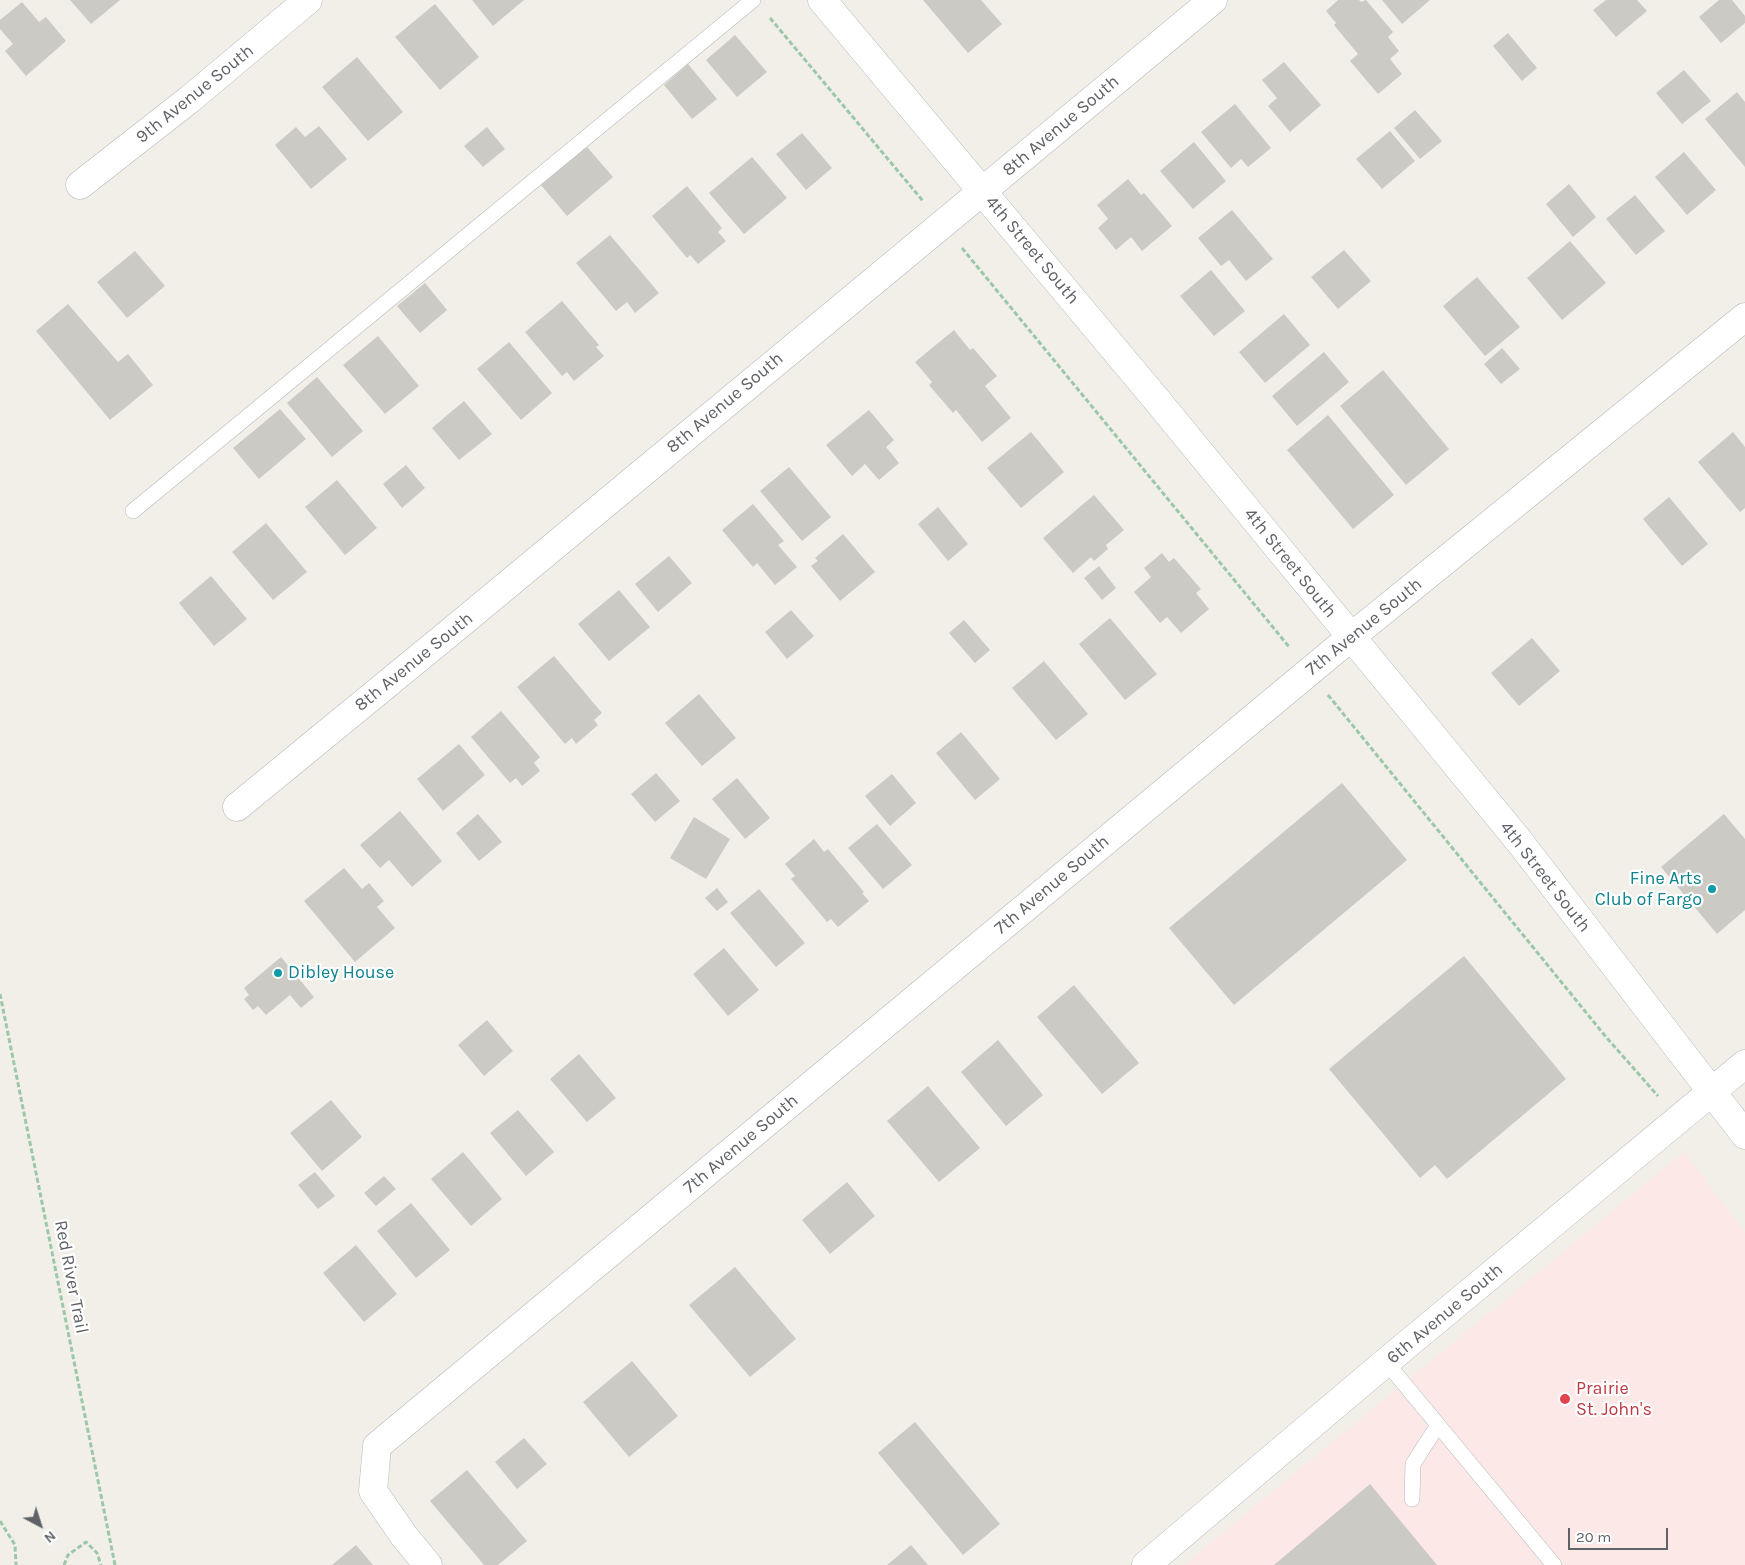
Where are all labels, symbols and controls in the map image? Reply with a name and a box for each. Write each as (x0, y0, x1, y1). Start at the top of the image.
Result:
street label: 9th Avenue South (132, 40, 258, 148)
street label: 8th Avenue South (998, 71, 1124, 181)
street label: 4th Street South (980, 191, 1084, 309)
street label: 8th Avenue South (662, 348, 788, 458)
street label: 4th Street South (1239, 504, 1341, 622)
street label: 7th Avenue South (1302, 574, 1426, 680)
street label: 8th Avenue South (351, 608, 477, 716)
street label: 4th Street South (1495, 817, 1595, 937)
street label: 7th Avenue South (990, 831, 1114, 939)
place label: Fine Arts Club of Fargo (1595, 868, 1702, 911)
marker: Fine Arts Club of Fargo (1706, 883, 1718, 895)
place label: Dibley House (288, 962, 394, 984)
marker: Dibley House (272, 967, 284, 979)
street label: 7th Avenue South (679, 1090, 803, 1198)
street label: Red River Trail (49, 1218, 93, 1336)
street label: 6th Avenue South (1383, 1259, 1507, 1369)
place label: Prairie St. John's (1576, 1378, 1652, 1420)
marker: Prairie St. John's (1558, 1392, 1572, 1406)
north arrow (15, 1500, 65, 1550)
scale bar (1570, 1518, 1670, 1550)
text: N (41, 1527, 59, 1547)
text: 20 m (1576, 1528, 1611, 1546)

